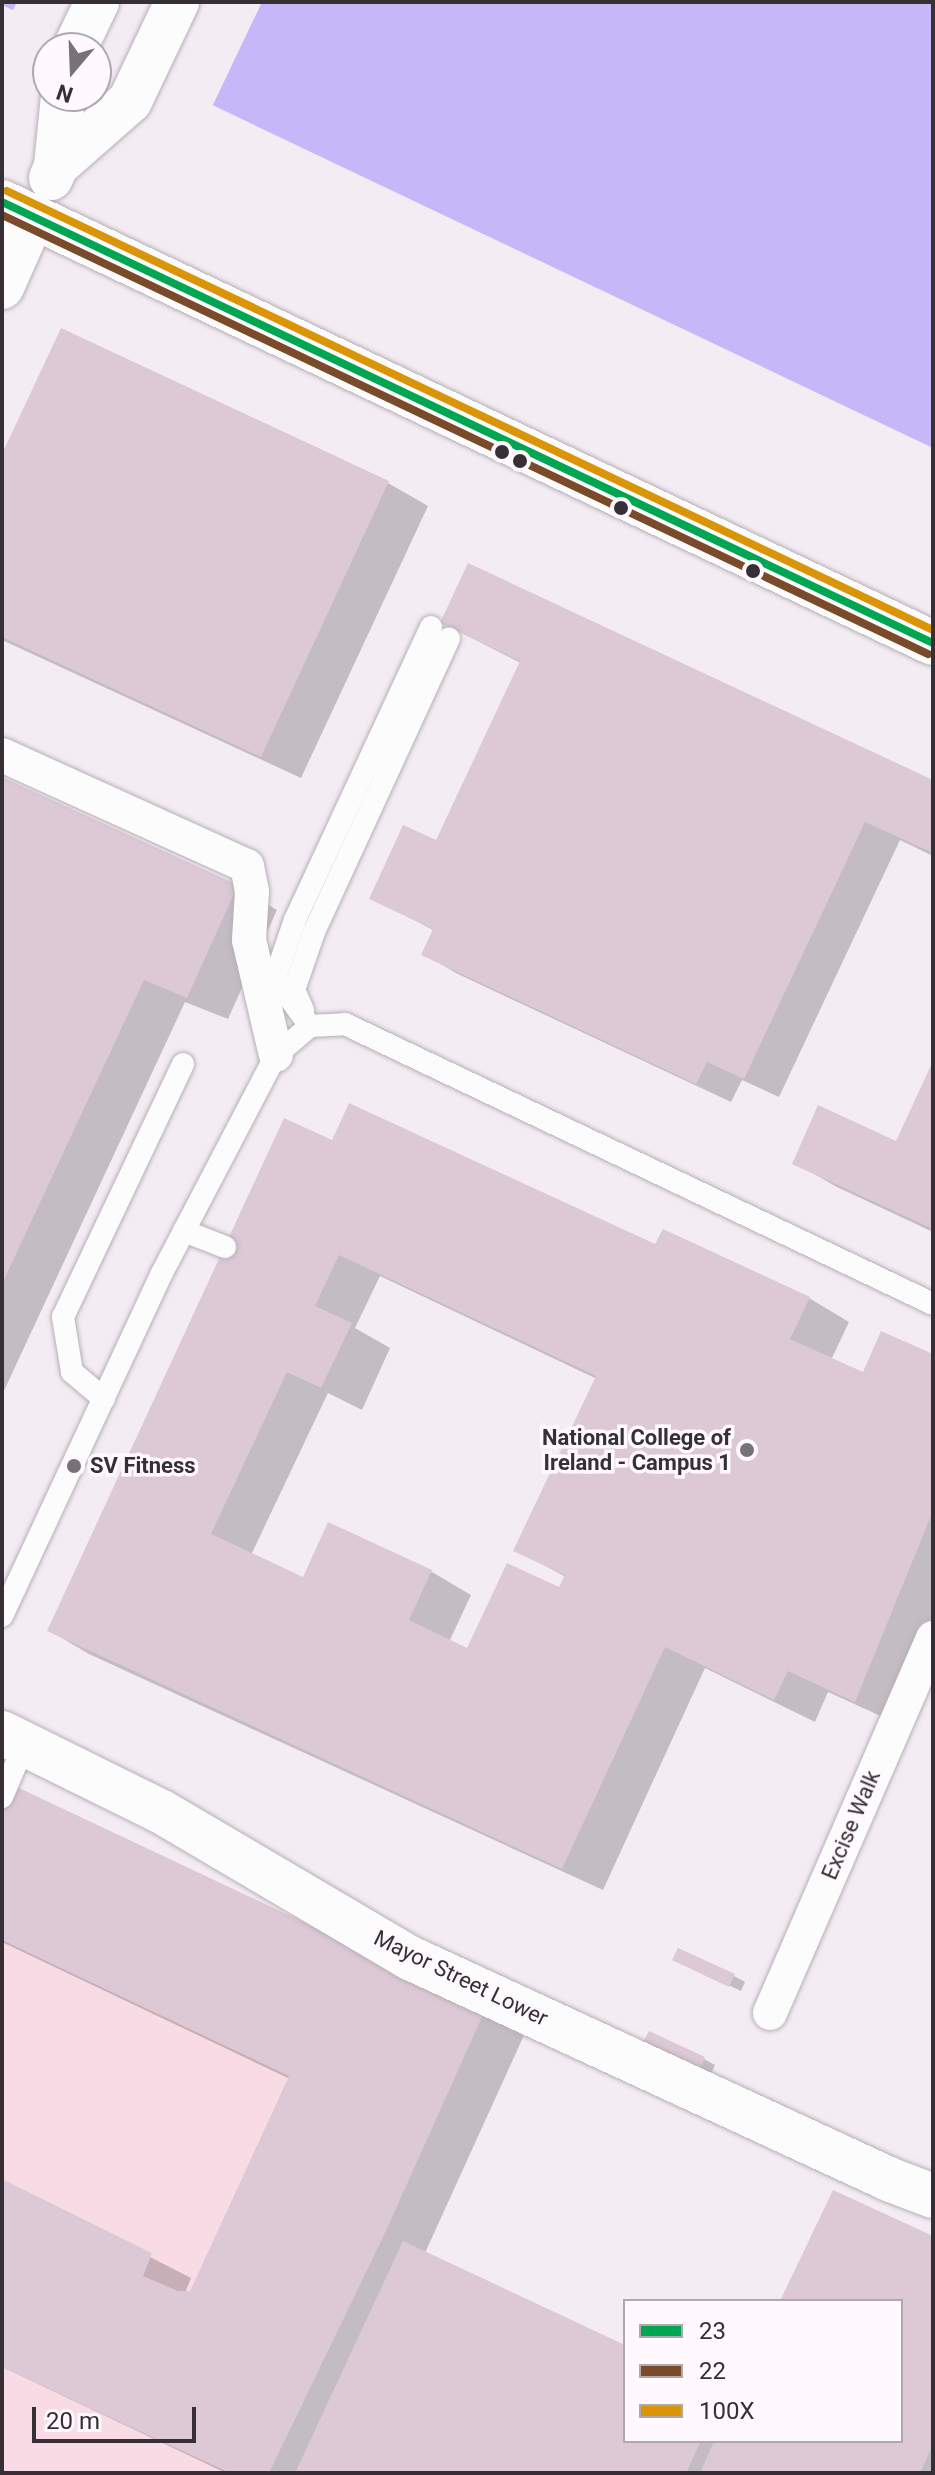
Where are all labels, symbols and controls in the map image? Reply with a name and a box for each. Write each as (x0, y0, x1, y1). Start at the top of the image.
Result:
north arrow (32, 32, 112, 112)
text: N (53, 79, 76, 108)
unlabelled marker (494, 444, 510, 460)
unlabelled marker (512, 453, 528, 469)
unlabelled marker (613, 500, 629, 516)
unlabelled marker (745, 563, 761, 579)
place label: National College of Ireland - Campus 1 (542, 1424, 731, 1476)
marker: National College of Ireland - Campus 1 (738, 1441, 756, 1459)
place label: SV Fitness (90, 1453, 196, 1479)
marker: SV Fitness (65, 1457, 83, 1475)
street label: Excise Walk (816, 1766, 886, 1884)
street label: Mayor Street Lower (370, 1924, 552, 2032)
legend (623, 2299, 903, 2443)
text: 23 (699, 2317, 726, 2345)
text: 22 (699, 2357, 726, 2385)
scale bar (36, 2391, 200, 2441)
text: 100X (699, 2397, 755, 2425)
text: 20 m (46, 2407, 100, 2435)

